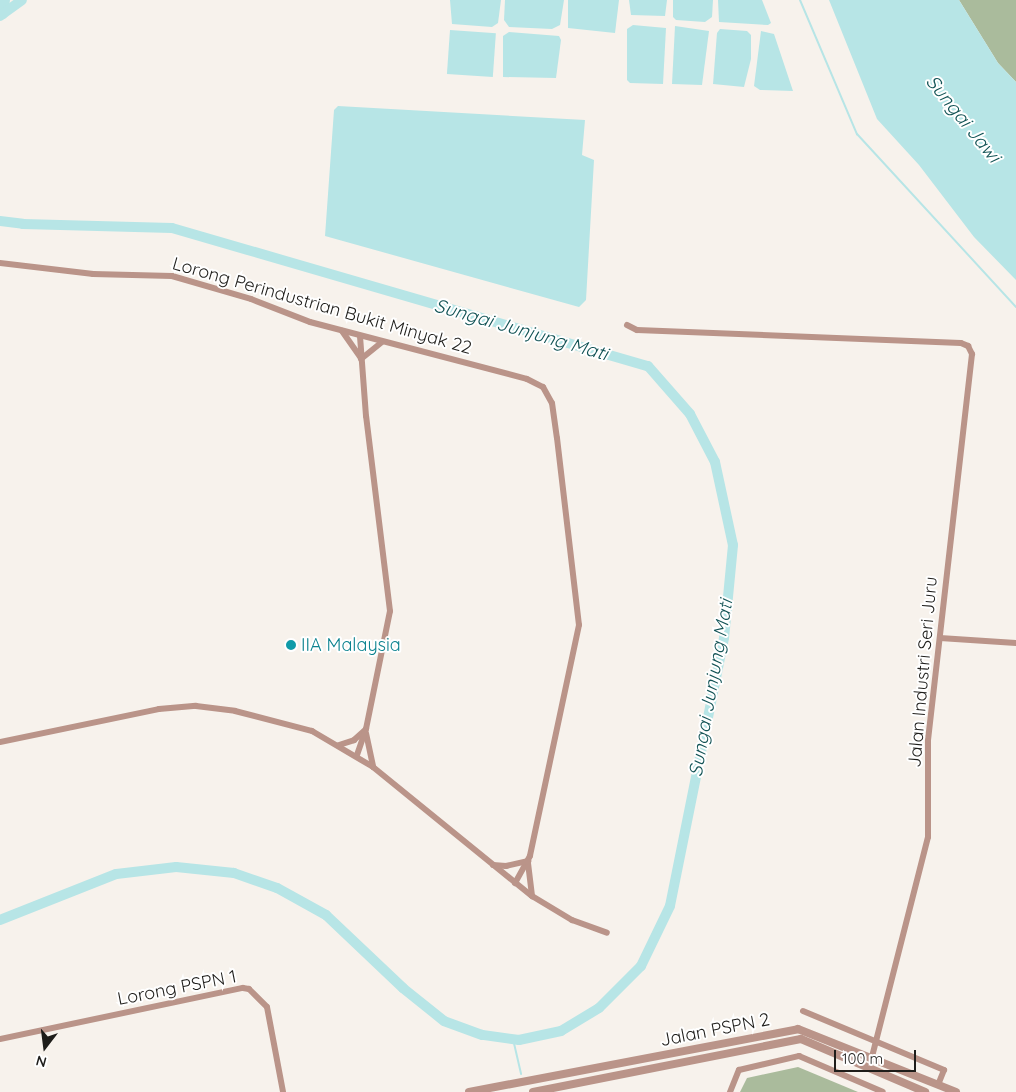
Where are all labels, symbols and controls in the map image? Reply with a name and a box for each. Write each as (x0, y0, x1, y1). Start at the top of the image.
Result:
water label: Sungai Jawi (921, 71, 1005, 167)
street label: Lorong Perindustrian Bukit Minyak 22 (170, 253, 474, 359)
water label: Sungai Junjung Mati (432, 294, 610, 366)
street label: Jalan Industri Seri Juru (904, 576, 942, 768)
water label: Sungai Junjung Mati (684, 598, 738, 778)
place label: IIA Malaysia (301, 634, 401, 656)
marker: IIA Malaysia (285, 639, 297, 651)
street label: Lorong PSPN 1 (116, 966, 238, 1010)
street label: Jalan PSPN 2 (658, 1009, 772, 1051)
north arrow (20, 1022, 70, 1072)
scale bar (836, 1040, 918, 1072)
text: 100 m (842, 1049, 883, 1068)
text: N (34, 1051, 48, 1072)

